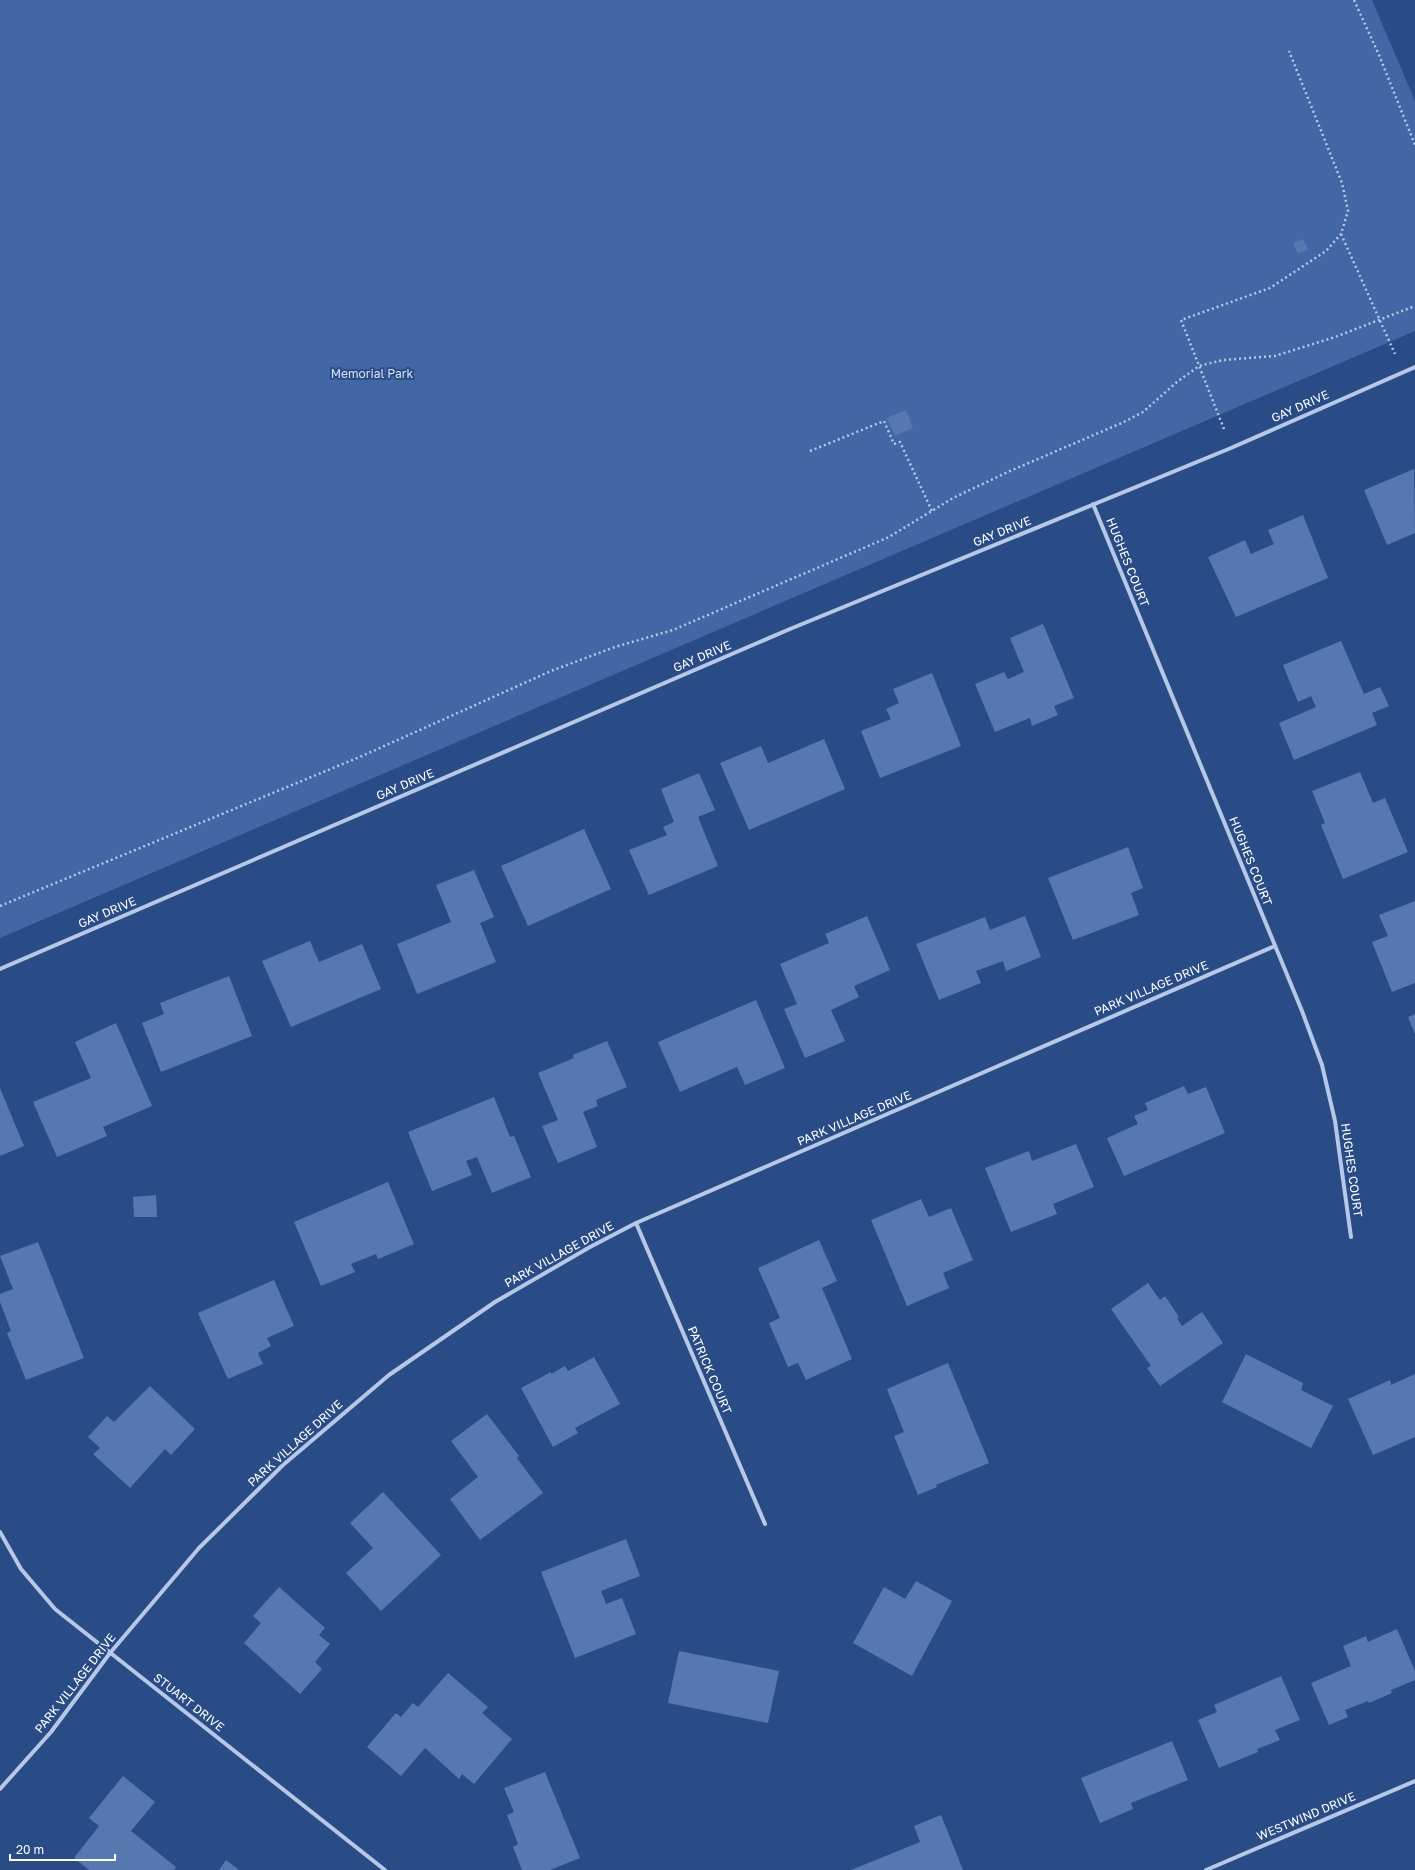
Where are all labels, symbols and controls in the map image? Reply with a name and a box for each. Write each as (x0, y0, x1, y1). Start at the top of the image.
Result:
park label: Memorial Park (331, 366, 414, 381)
street label: GAY DRIVE (1269, 387, 1331, 425)
street label: GAY DRIVE (971, 513, 1033, 549)
street label: HUGHES COURT (1103, 515, 1153, 609)
street label: GAY DRIVE (671, 637, 733, 675)
street label: GAY DRIVE (374, 765, 436, 803)
street label: HUGHES COURT (1226, 814, 1276, 908)
street label: GAY DRIVE (76, 893, 138, 931)
street label: PARK VILLAGE DRIVE (1092, 957, 1210, 1019)
street label: PARK VILLAGE DRIVE (795, 1087, 913, 1149)
street label: HUGHES COURT (1338, 1122, 1366, 1219)
street label: PARK VILLAGE DRIVE (502, 1218, 616, 1290)
street label: PATRICK COURT (685, 1324, 735, 1417)
street label: PARK VILLAGE DRIVE (244, 1396, 346, 1490)
street label: PARK VILLAGE DRIVE (31, 1630, 119, 1736)
street label: STUART DRIVE (151, 1670, 227, 1734)
street label: WESTWIND DRIVE (1254, 1788, 1358, 1844)
scale bar (10, 1836, 115, 1862)
text: 20 m (16, 1842, 44, 1857)

